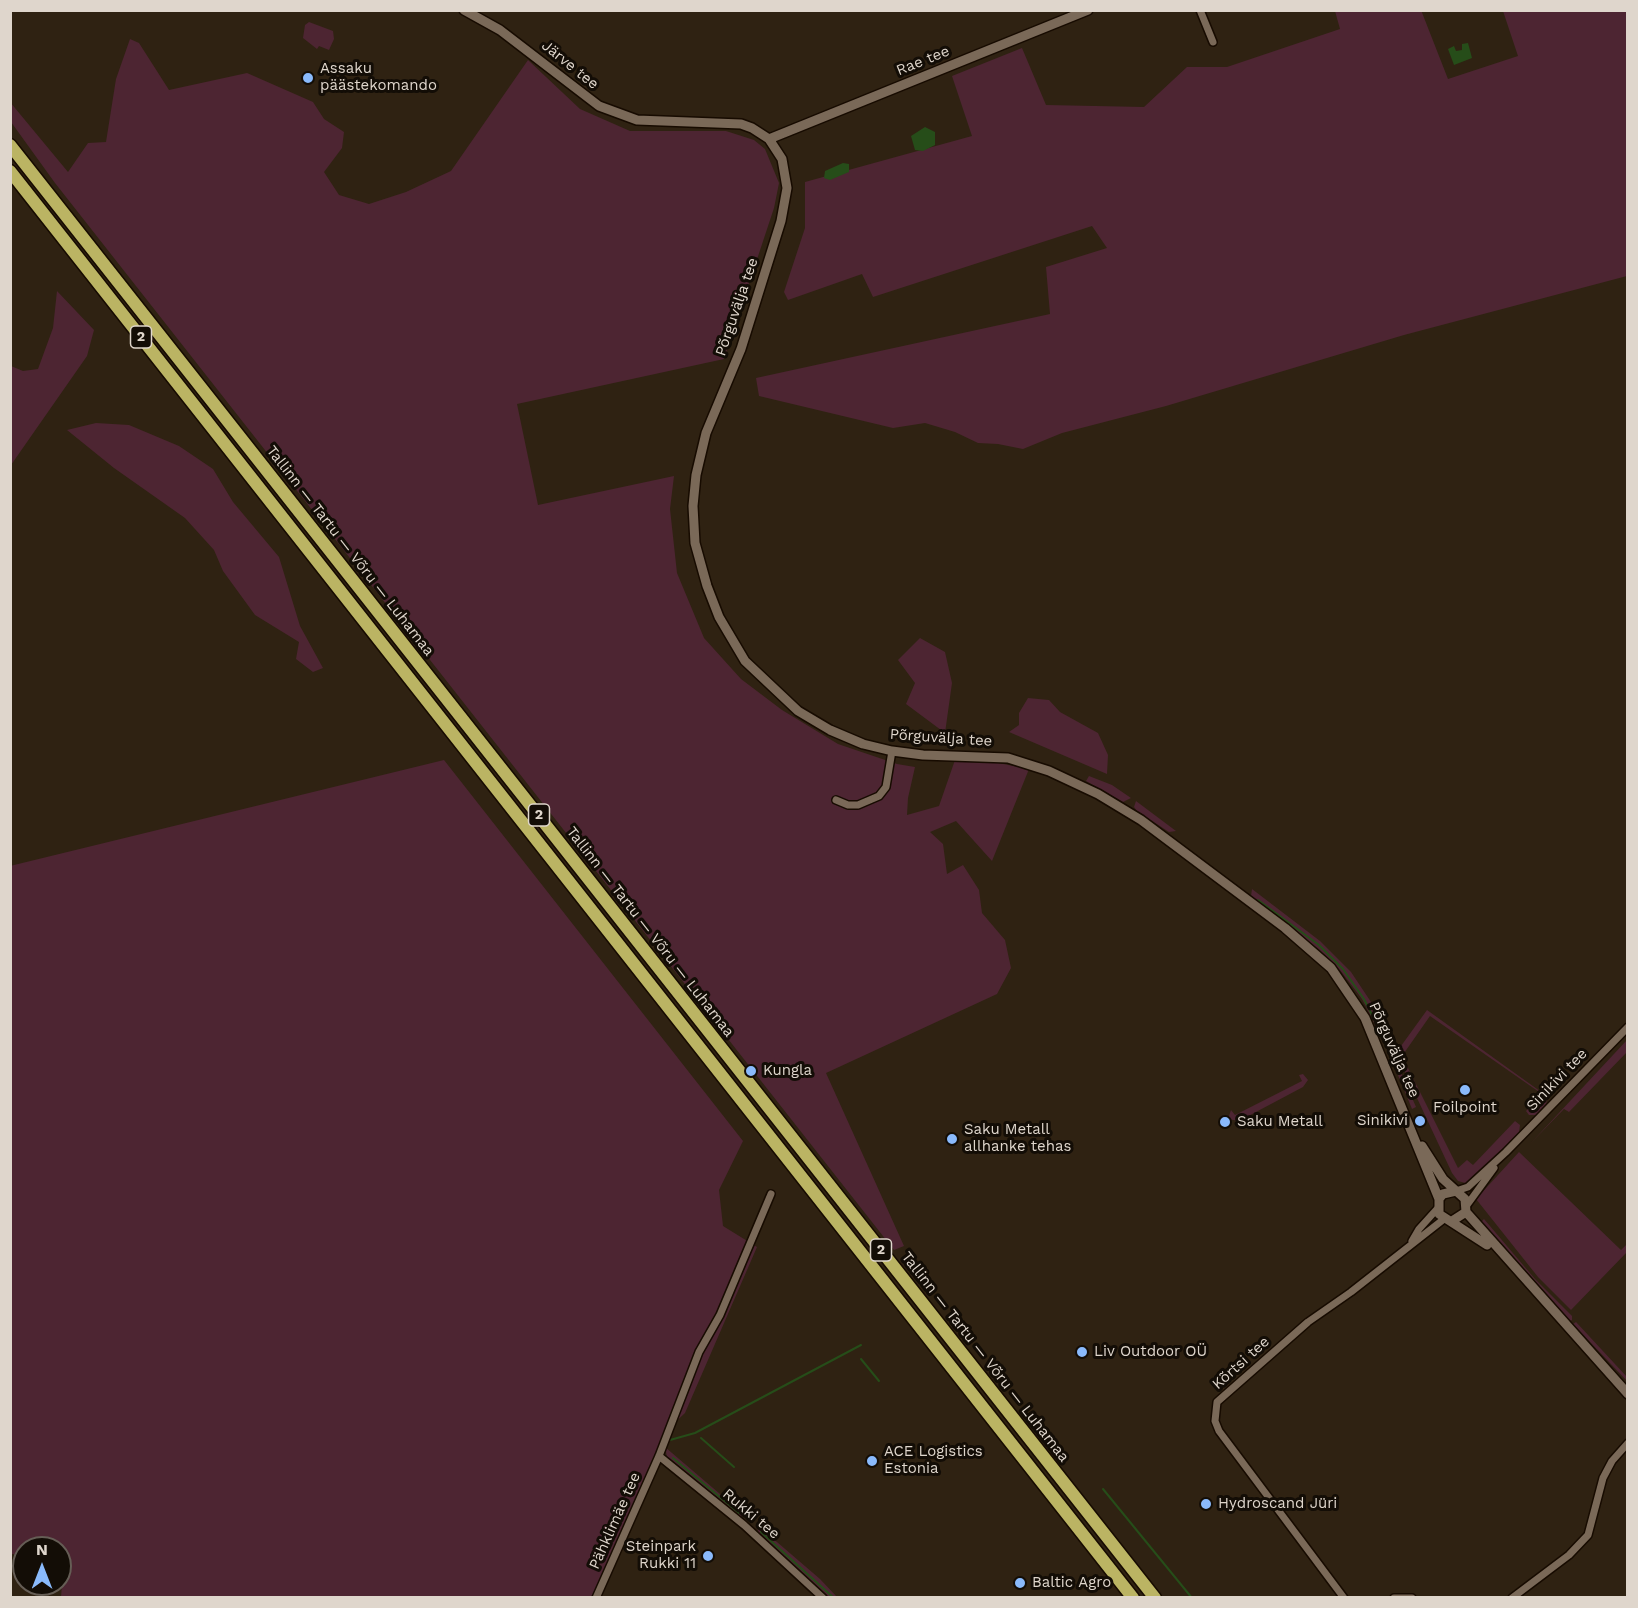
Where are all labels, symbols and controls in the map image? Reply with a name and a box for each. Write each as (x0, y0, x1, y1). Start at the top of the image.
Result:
street label: Järve tee (538, 37, 602, 93)
street label: Rae tee (894, 42, 952, 80)
place label: Assaku päästekomando (320, 60, 437, 95)
marker: Assaku päästekomando (301, 71, 315, 85)
street label: Põrguvälja tee (712, 255, 762, 359)
road number: 2 (130, 326, 152, 348)
street label: Tallinn — Tartu — Võru — Luhamaa (262, 442, 438, 660)
street label: Põrguvälja tee (889, 725, 993, 751)
road number: 2 (528, 804, 550, 826)
street label: Tallinn — Tartu — Võru — Luhamaa (562, 823, 738, 1041)
street label: Põrguvälja tee (1365, 999, 1423, 1101)
street label: Sinikivi tee (1523, 1045, 1591, 1115)
place label: Kungla (763, 1062, 812, 1080)
marker: Kungla (744, 1064, 758, 1078)
marker: Foilpoint (1458, 1083, 1472, 1097)
place label: Foilpoint (1433, 1099, 1497, 1117)
place label: Sinikivi (1357, 1112, 1408, 1130)
place label: Saku Metall (1237, 1113, 1323, 1131)
marker: Sinikivi (1413, 1114, 1427, 1128)
marker: Saku Metall (1218, 1115, 1232, 1129)
place label: Saku Metall allhanke tehas (964, 1121, 1071, 1156)
marker: Saku Metall allhanke tehas (945, 1132, 959, 1146)
road number: 2 (870, 1239, 892, 1261)
street label: Tallinn — Tartu — Võru — Luhamaa (897, 1248, 1073, 1466)
street label: Kõrtsi tee (1209, 1333, 1273, 1393)
place label: Liv Outdoor OÜ (1094, 1343, 1207, 1361)
marker: Liv Outdoor OÜ (1075, 1345, 1089, 1359)
place label: ACE Logistics Estonia (884, 1443, 983, 1478)
marker: ACE Logistics Estonia (865, 1454, 879, 1468)
street label: Pähklimäe tee (586, 1470, 644, 1572)
street label: Rukki tee (719, 1485, 783, 1543)
place label: Hydroscand Jüri (1218, 1495, 1337, 1513)
marker: Hydroscand Jüri (1199, 1497, 1213, 1511)
north arrow (12, 1536, 72, 1596)
place label: Steinpark Rukki 11 (626, 1538, 696, 1573)
text: N (36, 1540, 48, 1559)
marker: Steinpark Rukki 11 (701, 1549, 715, 1563)
place label: Baltic Agro (1032, 1574, 1111, 1592)
marker: Baltic Agro (1013, 1576, 1027, 1590)

